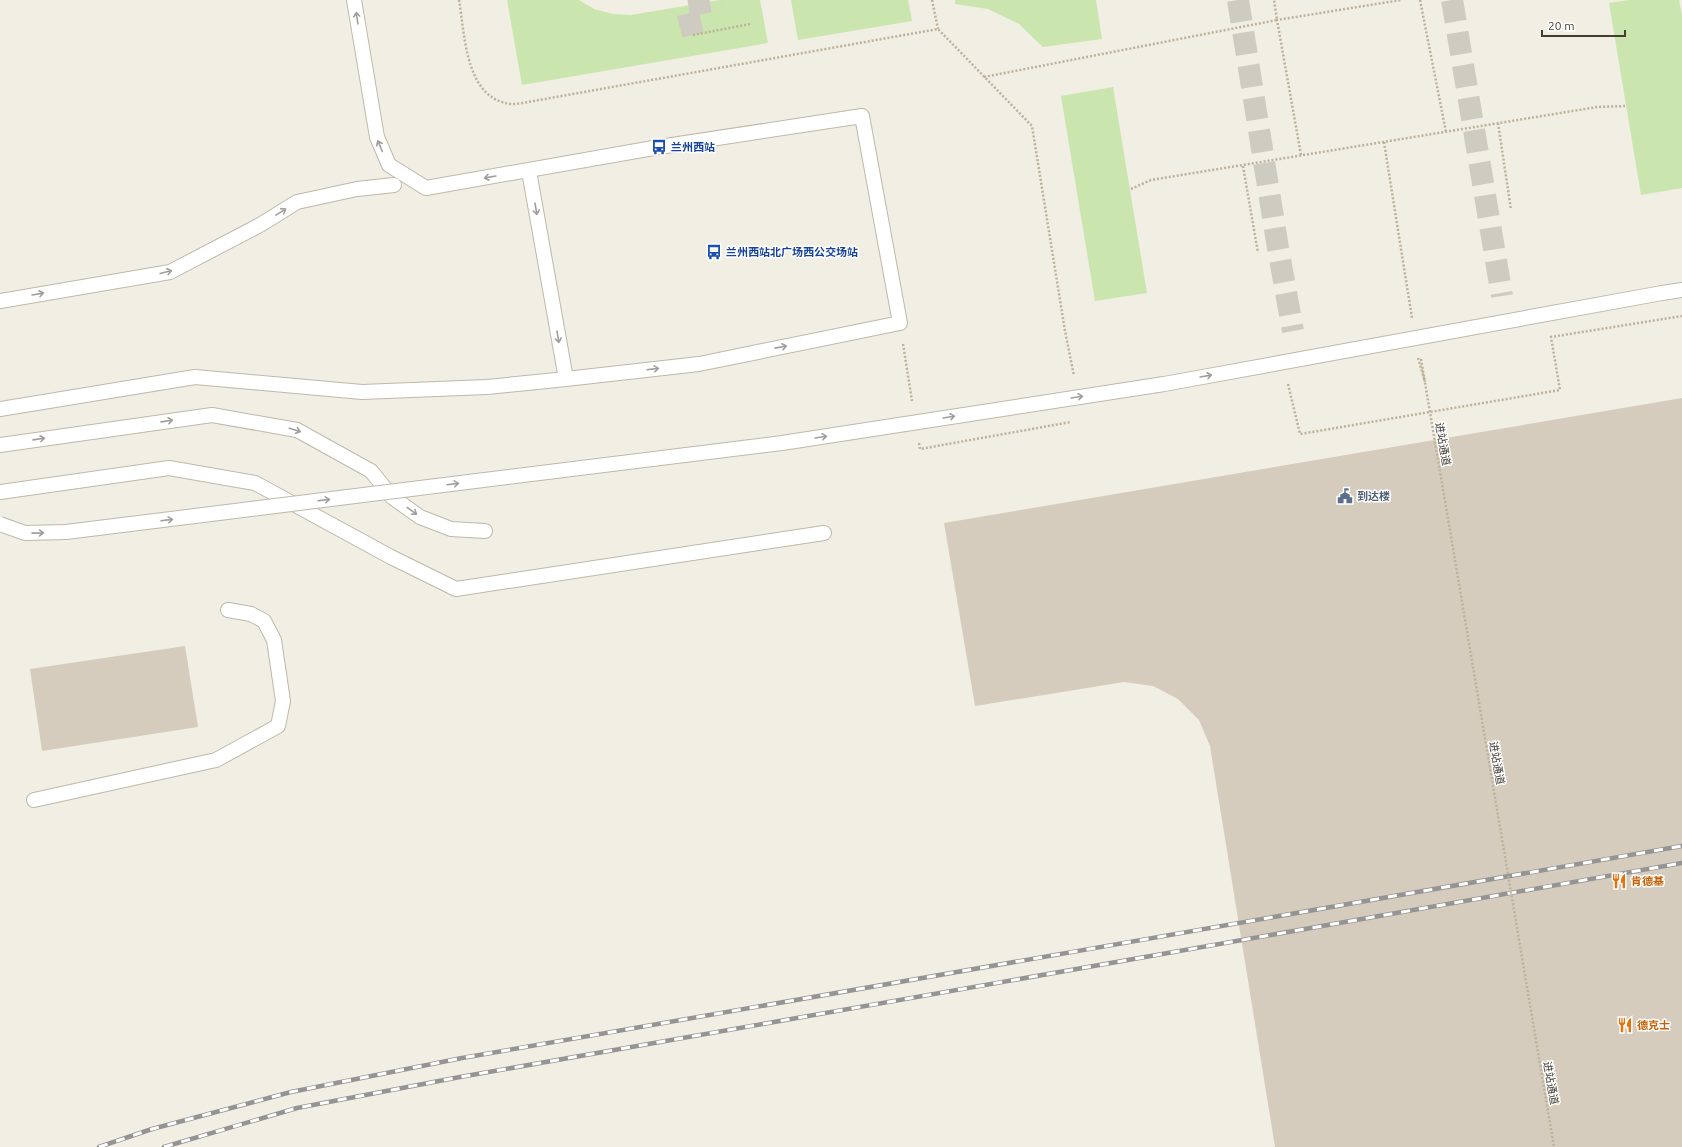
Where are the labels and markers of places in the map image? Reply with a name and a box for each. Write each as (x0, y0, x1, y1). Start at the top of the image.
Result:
bus stop icon: 兰州西站 (650, 138, 668, 156)
place label: 兰州西站 (671, 141, 715, 153)
bus stop icon: 兰州西站北广场西公交场站 (705, 243, 723, 261)
place label: 兰州西站北广场西公交场站 (726, 246, 858, 258)
public building icon: 到达楼 (1336, 487, 1354, 505)
place label: 到达楼 (1357, 490, 1390, 502)
restaurant icon: 肯德基 (1610, 872, 1628, 890)
place label: 肯德基 (1631, 875, 1664, 887)
restaurant icon: 德克士 (1616, 1016, 1634, 1034)
place label: 德克士 (1637, 1019, 1670, 1031)

